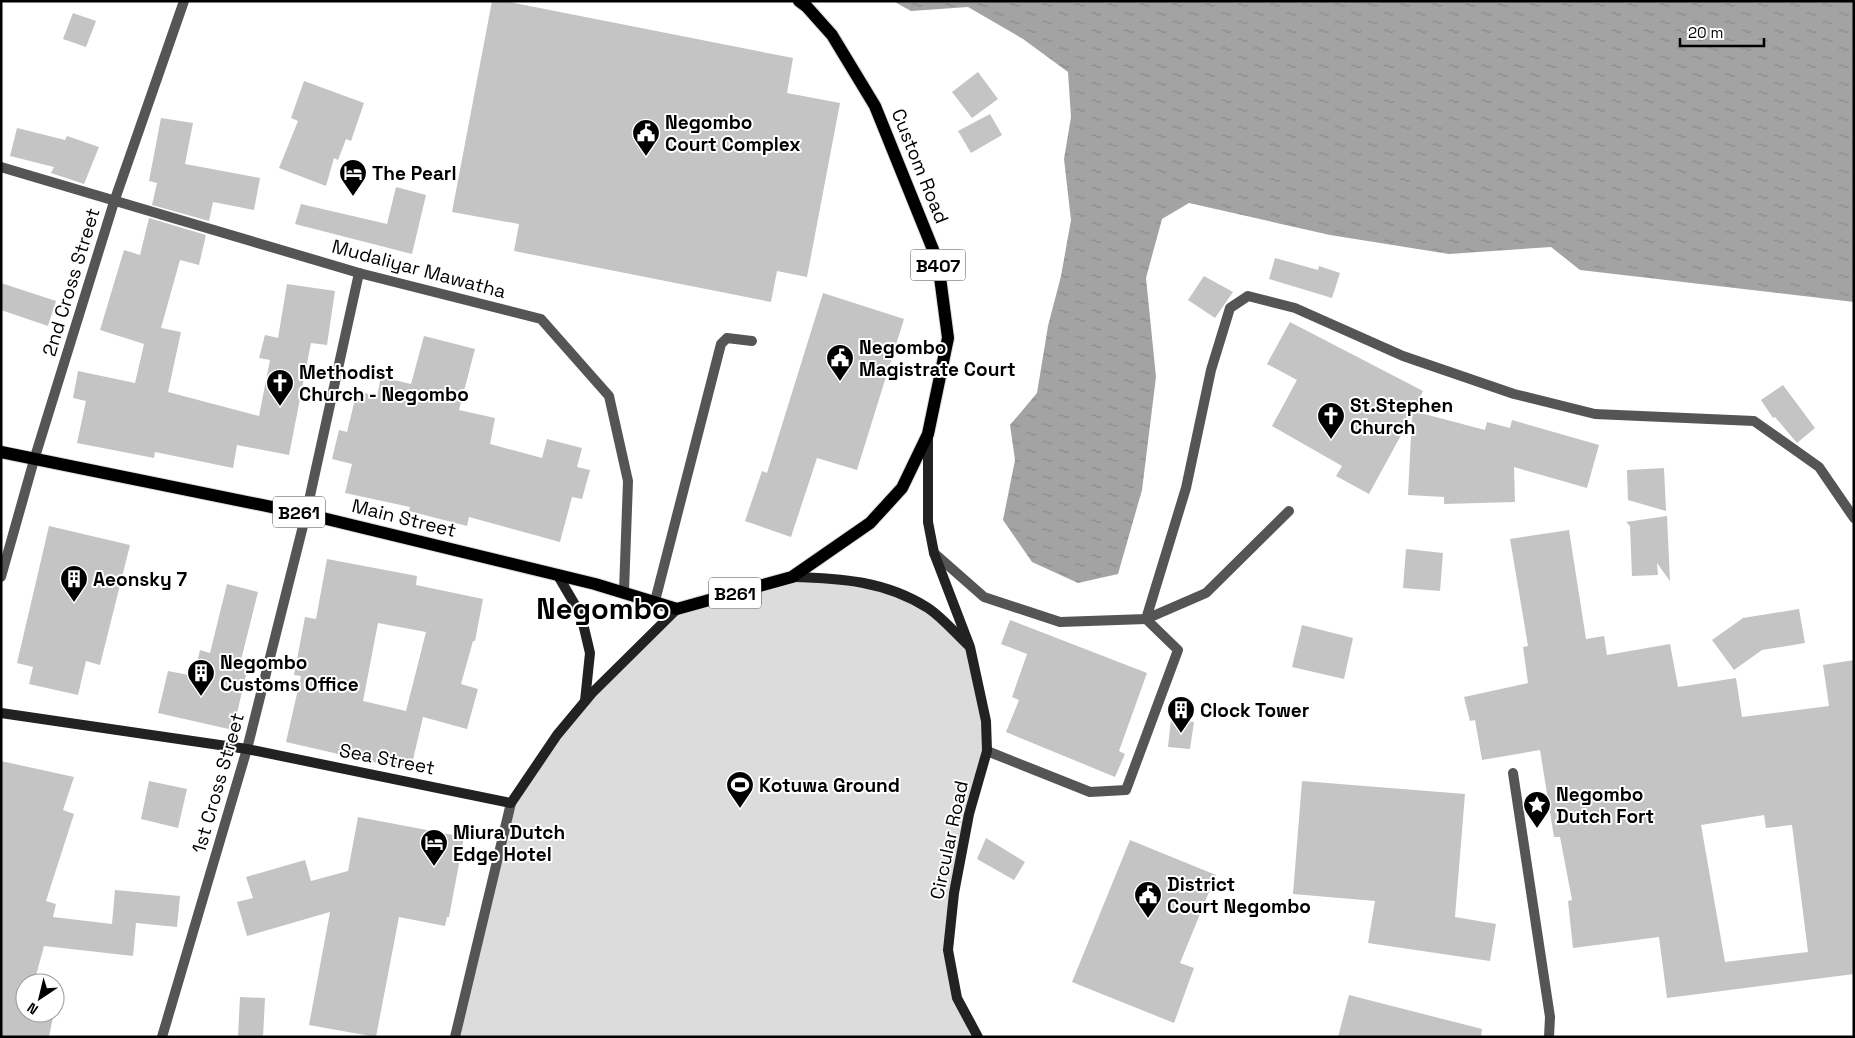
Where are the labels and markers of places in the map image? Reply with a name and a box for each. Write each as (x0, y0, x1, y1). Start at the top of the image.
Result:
place label: Negombo Court Complex (665, 110, 800, 157)
public building icon: Negombo Court Complex (631, 118, 661, 157)
hotel icon: The Pearl (338, 158, 368, 197)
place label: The Pearl (372, 161, 456, 186)
place label: Negombo Magistrate Court (859, 335, 1016, 382)
public building icon: Negombo Magistrate Court (825, 343, 855, 382)
place label: Methodist Church - Negombo (299, 360, 469, 407)
church icon: Methodist Church - Negombo (265, 368, 295, 407)
place label: St.Stephen Church (1350, 393, 1453, 440)
church icon: St.Stephen Church (1316, 401, 1346, 440)
building icon: Aeonsky 7 (59, 564, 89, 603)
place label: Aeonsky 7 (93, 567, 188, 592)
place label: Negombo Customs Office (220, 650, 359, 697)
building icon: Negombo Customs Office (186, 658, 216, 697)
building icon: Clock Tower (1166, 695, 1196, 734)
place label: Clock Tower (1200, 698, 1309, 723)
sports icon: Kotuwa Ground (725, 770, 755, 809)
place label: Kotuwa Ground (759, 773, 900, 798)
place label: Negombo Dutch Fort (1556, 782, 1654, 829)
place icon: Negombo Dutch Fort (1522, 790, 1552, 829)
place label: Miura Dutch Edge Hotel (453, 820, 565, 867)
hotel icon: Miura Dutch Edge Hotel (419, 828, 449, 867)
place label: District Court Negombo (1167, 872, 1311, 919)
public building icon: District Court Negombo (1133, 880, 1163, 919)

